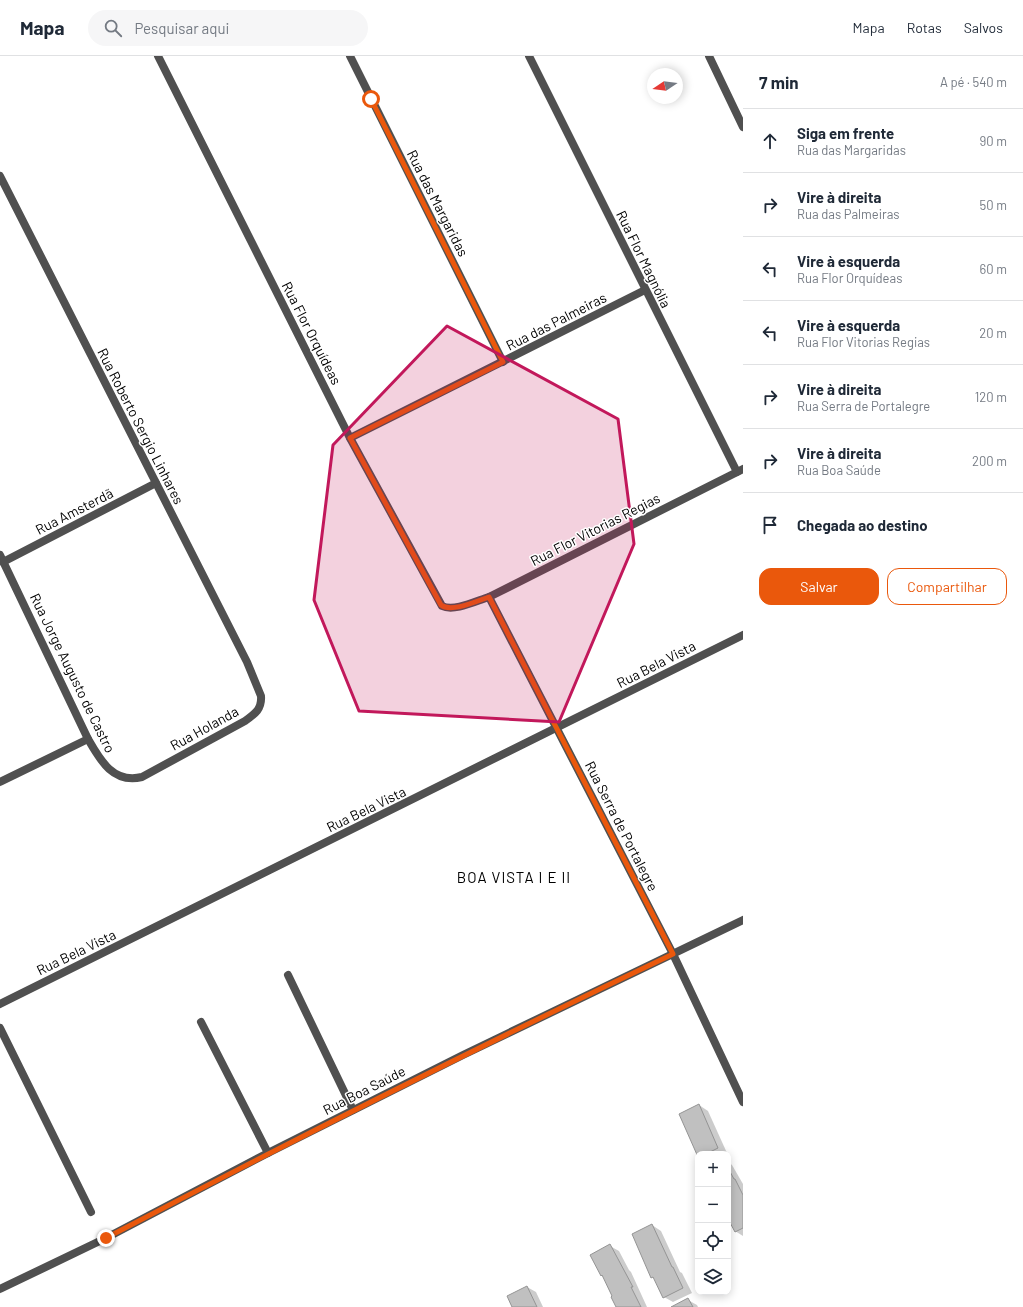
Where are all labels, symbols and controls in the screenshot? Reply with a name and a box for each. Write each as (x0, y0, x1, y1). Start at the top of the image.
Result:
search box (88, 10, 368, 46)
text: Mapa (20, 16, 64, 39)
icon: search (102, 17, 124, 39)
text: Pesquisar aqui (134, 19, 229, 37)
text: Mapa (853, 19, 885, 36)
text: Rotas (907, 19, 942, 36)
text: Salvos (964, 19, 1003, 36)
north arrow (647, 68, 683, 104)
text: 7 min (759, 72, 799, 92)
text: A pé · 540 m (940, 74, 1007, 90)
route start (362, 90, 380, 108)
text: Siga em frente (797, 124, 894, 142)
icon: ahead (759, 130, 781, 152)
text: 90 m (980, 133, 1007, 149)
text: Rua das Margaridas (797, 142, 906, 158)
street label: Rua das Margaridas (404, 147, 472, 259)
text: Vire à direita (797, 188, 881, 206)
icon: right (759, 194, 781, 216)
text: 50 m (980, 197, 1007, 213)
text: Rua das Palmeiras (797, 206, 900, 222)
street label: Rua Flor Magnólia (613, 208, 675, 310)
text: Vire à esquerda (797, 252, 900, 270)
icon: left (759, 258, 781, 280)
text: 60 m (980, 261, 1007, 277)
text: Rua Flor Orquídeas (797, 270, 902, 286)
street label: Rua Flor Orquídeas (279, 279, 345, 388)
street label: Rua das Palmeiras (503, 288, 609, 354)
text: Vire à esquerda (797, 316, 900, 334)
icon: left (759, 322, 781, 344)
text: 20 m (979, 325, 1007, 341)
text: Rua Flor Vitorias Regias (797, 334, 930, 350)
street label: Rua Roberto Sergio Linhares (94, 345, 188, 507)
text: Vire à direita (797, 380, 881, 398)
icon: right (759, 386, 781, 408)
text: 120 m (975, 389, 1007, 405)
text: Rua Serra de Portalegre (797, 398, 930, 414)
text: Vire à direita (797, 444, 881, 462)
icon: right (759, 450, 781, 472)
text: 200 m (972, 453, 1007, 469)
text: Rua Boa Saúde (797, 462, 881, 478)
street label: Rua Amsterdã (32, 484, 116, 538)
street label: Rua Flor Vitorias Regias (527, 489, 663, 569)
icon: arrive (759, 514, 781, 536)
text: Chegada ao destino (797, 516, 928, 534)
button: Salvar (759, 568, 879, 605)
button: Compartilhar (887, 568, 1007, 605)
street label: Rua Jorge Augusto de Castro (27, 590, 119, 756)
street label: Rua Bela Vista (614, 637, 698, 691)
street label: Rua Holanda (167, 702, 241, 754)
street label: Rua Serra de Portalegre (582, 758, 662, 894)
street label: Rua Bela Vista (324, 782, 408, 836)
district label: BOA VISTA I E II (457, 868, 571, 886)
street label: Rua Bela Vista (34, 925, 118, 979)
street label: Rua Boa Saúde (320, 1062, 408, 1118)
map controls (695, 1151, 731, 1295)
button: + (695, 1151, 731, 1187)
button: − (695, 1187, 731, 1223)
button: locate (695, 1223, 731, 1259)
route end (97, 1229, 115, 1247)
button: layers (695, 1259, 731, 1295)

